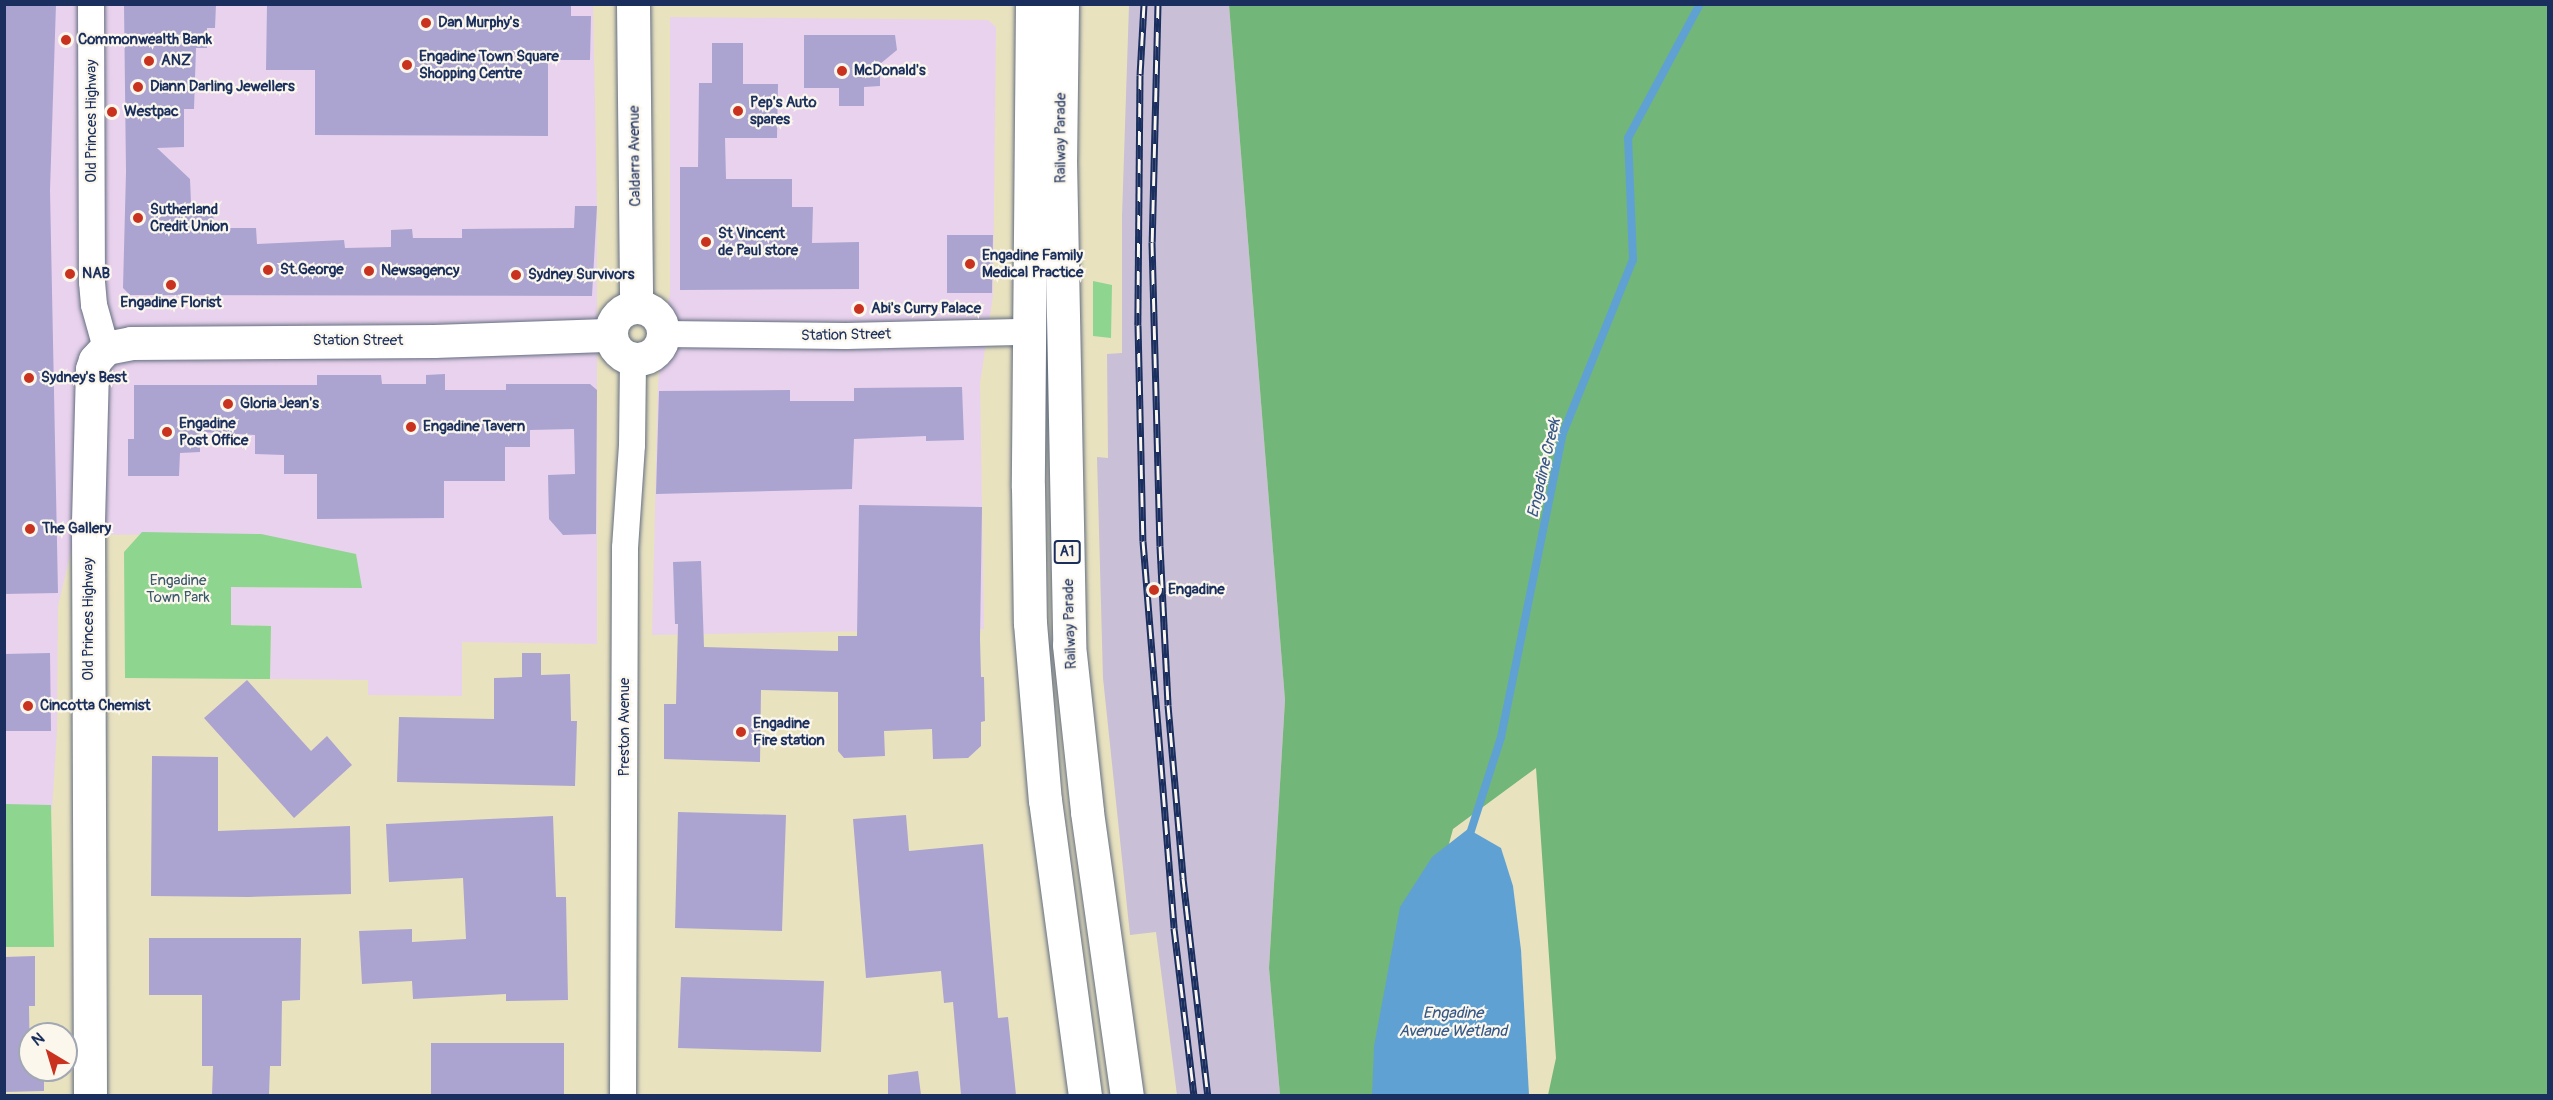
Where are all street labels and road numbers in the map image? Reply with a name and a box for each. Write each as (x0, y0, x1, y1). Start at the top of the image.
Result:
street label: Old Princes Highway (83, 59, 101, 183)
street label: Railway Parade (1052, 93, 1070, 183)
street label: Caldarra Avenue (625, 105, 645, 207)
street label: Station Street (801, 325, 891, 345)
street label: Station Street (313, 332, 403, 350)
road number: A1 (1054, 541, 1080, 563)
street label: Old Princes Highway (80, 557, 98, 681)
street label: Railway Parade (1059, 578, 1081, 670)
street label: Preston Avenue (616, 678, 634, 776)

